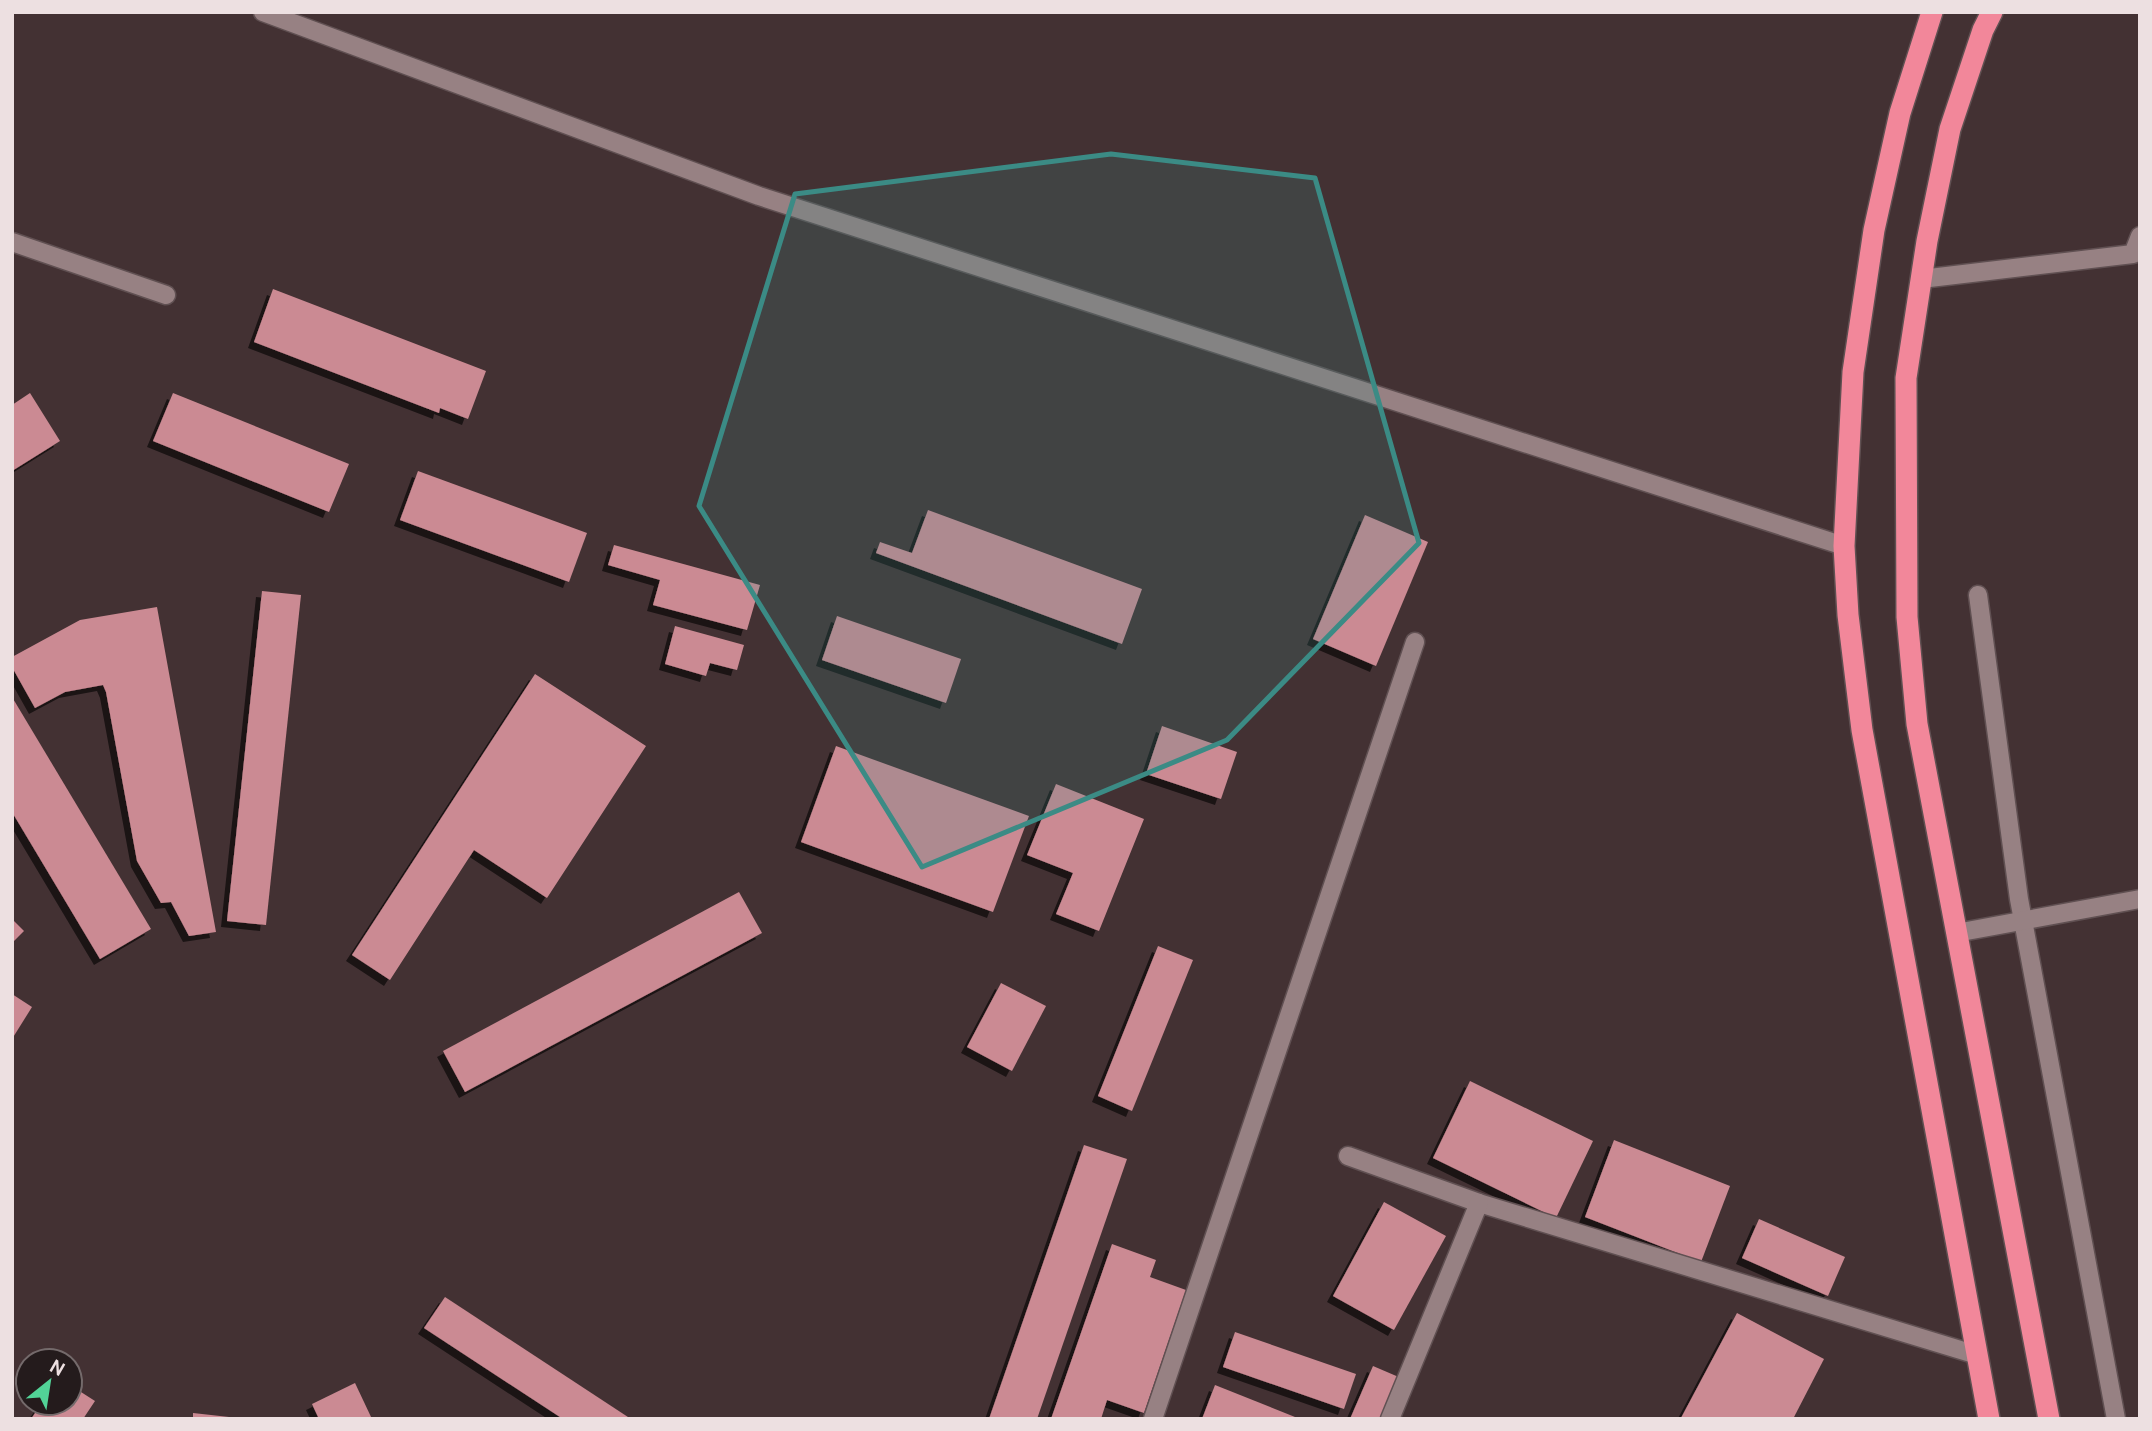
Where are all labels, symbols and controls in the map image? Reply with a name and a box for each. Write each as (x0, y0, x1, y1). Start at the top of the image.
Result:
north arrow (14, 1347, 84, 1417)
text: N (46, 1354, 69, 1381)

